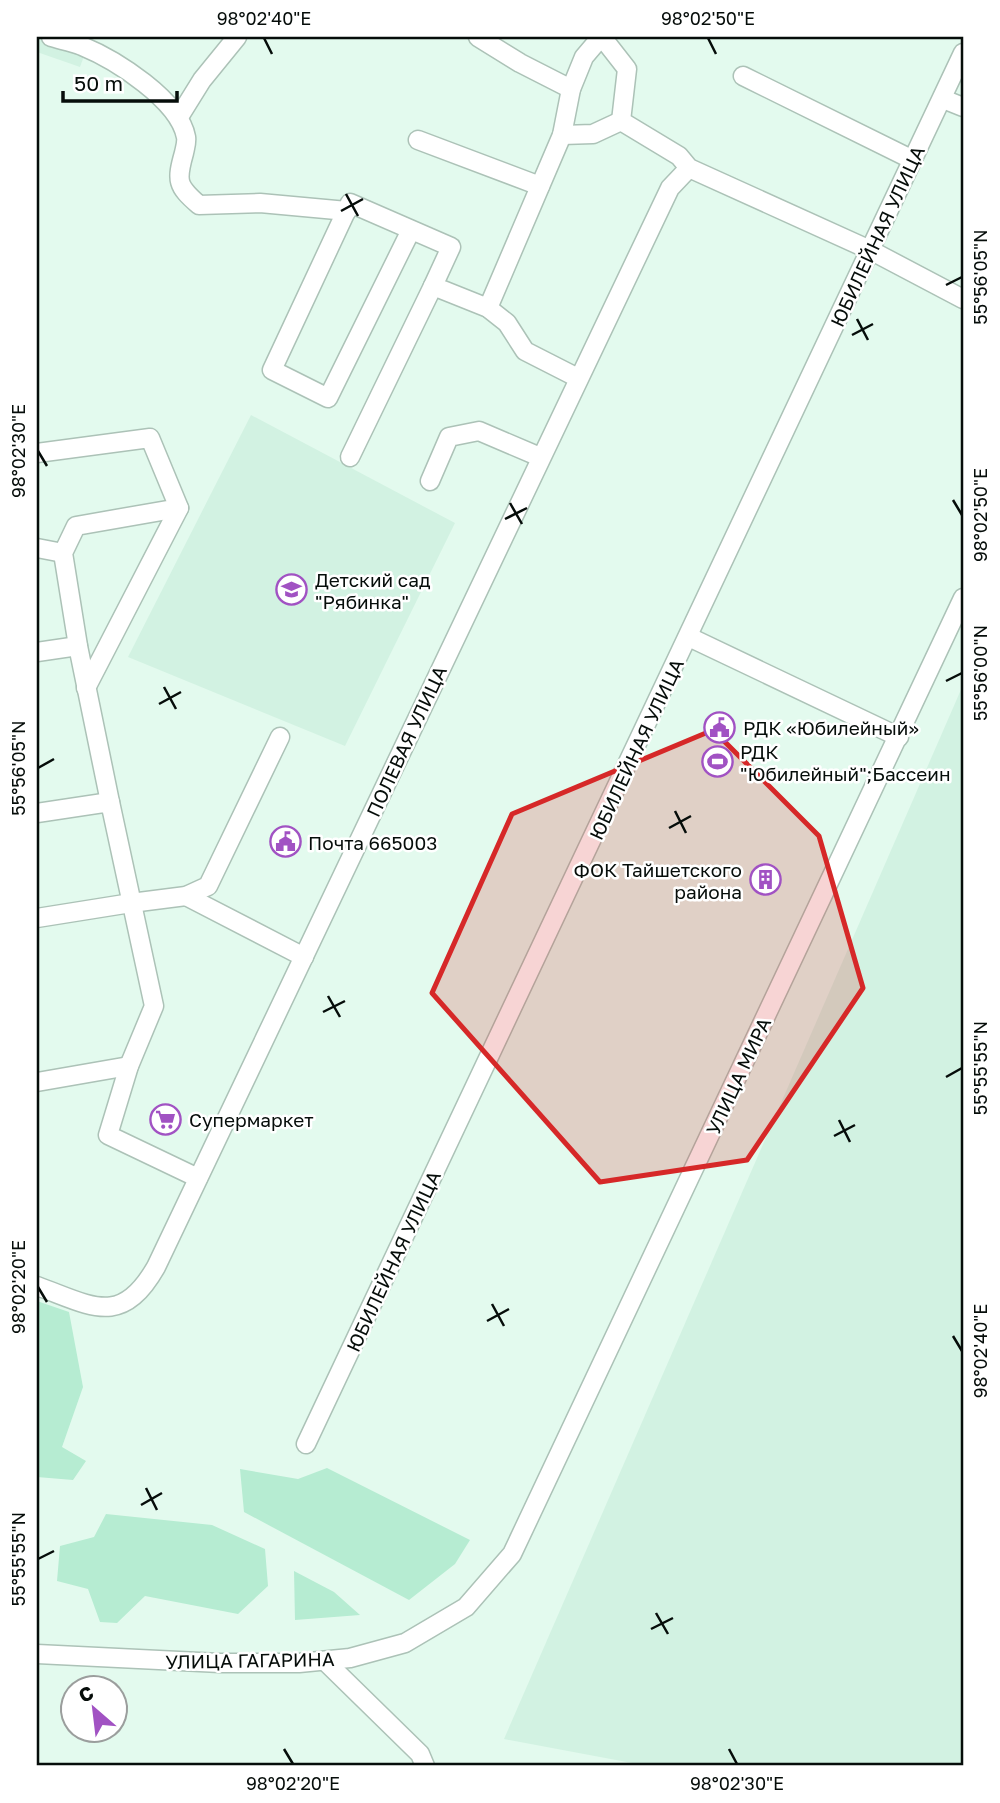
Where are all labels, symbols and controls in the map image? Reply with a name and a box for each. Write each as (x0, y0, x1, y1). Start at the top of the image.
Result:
text: 98°02'40"E (217, 7, 311, 29)
text: 98°02'50"E (661, 7, 755, 29)
scale bar (63, 60, 177, 104)
text: 50 m (74, 70, 123, 96)
street label: ЮБИЛЕЙНАЯ УЛИЦА (825, 142, 929, 330)
text: 55°56'05"N (969, 229, 991, 325)
text: 98°02'30"E (7, 404, 29, 498)
text: 98°02'50"E (969, 468, 991, 562)
place label: Детский сад "Рябинка" (315, 568, 431, 613)
school or university icon: Детский сад "Рябинка" (275, 573, 309, 607)
text: 55°56'00"N (969, 625, 991, 721)
street label: ЮБИЛЕЙНАЯ УЛИЦА (584, 655, 688, 843)
street label: ПОЛЕВАЯ УЛИЦА (361, 662, 451, 820)
public building icon: РДК «Юбилейный» (703, 710, 737, 744)
place label: РДК «Юбилейный» (743, 716, 919, 739)
text: 55°56'05"N (7, 720, 29, 816)
place label: РДК "Юбилейный";Бассеин (740, 740, 951, 785)
sports icon: РДК "Юбилейный";Бассеин (700, 745, 734, 779)
public building icon: Почта 665003 (268, 825, 302, 859)
place label: Почта 665003 (308, 831, 437, 854)
place label: ФОК Тайшетского района (574, 858, 742, 903)
building icon: ФОК Тайшетского района (748, 863, 782, 897)
street label: УЛИЦА МИРА (701, 1014, 775, 1138)
text: 55°55'55"N (969, 1021, 991, 1115)
supermarket icon: Супермаркет (149, 1102, 183, 1136)
place label: Супермаркет (189, 1108, 313, 1131)
street label: ЮБИЛЕЙНАЯ УЛИЦА (341, 1167, 445, 1355)
text: 98°02'20"E (7, 1240, 29, 1334)
text: 98°02'40"E (969, 1304, 991, 1398)
text: 55°55'55"N (7, 1512, 29, 1606)
street label: УЛИЦА ГАГАРИНА (165, 1647, 335, 1673)
north arrow (60, 1674, 130, 1744)
text: С (74, 1680, 97, 1707)
text: 98°02'20"E (246, 1772, 340, 1794)
text: 98°02'30"E (690, 1772, 784, 1794)

